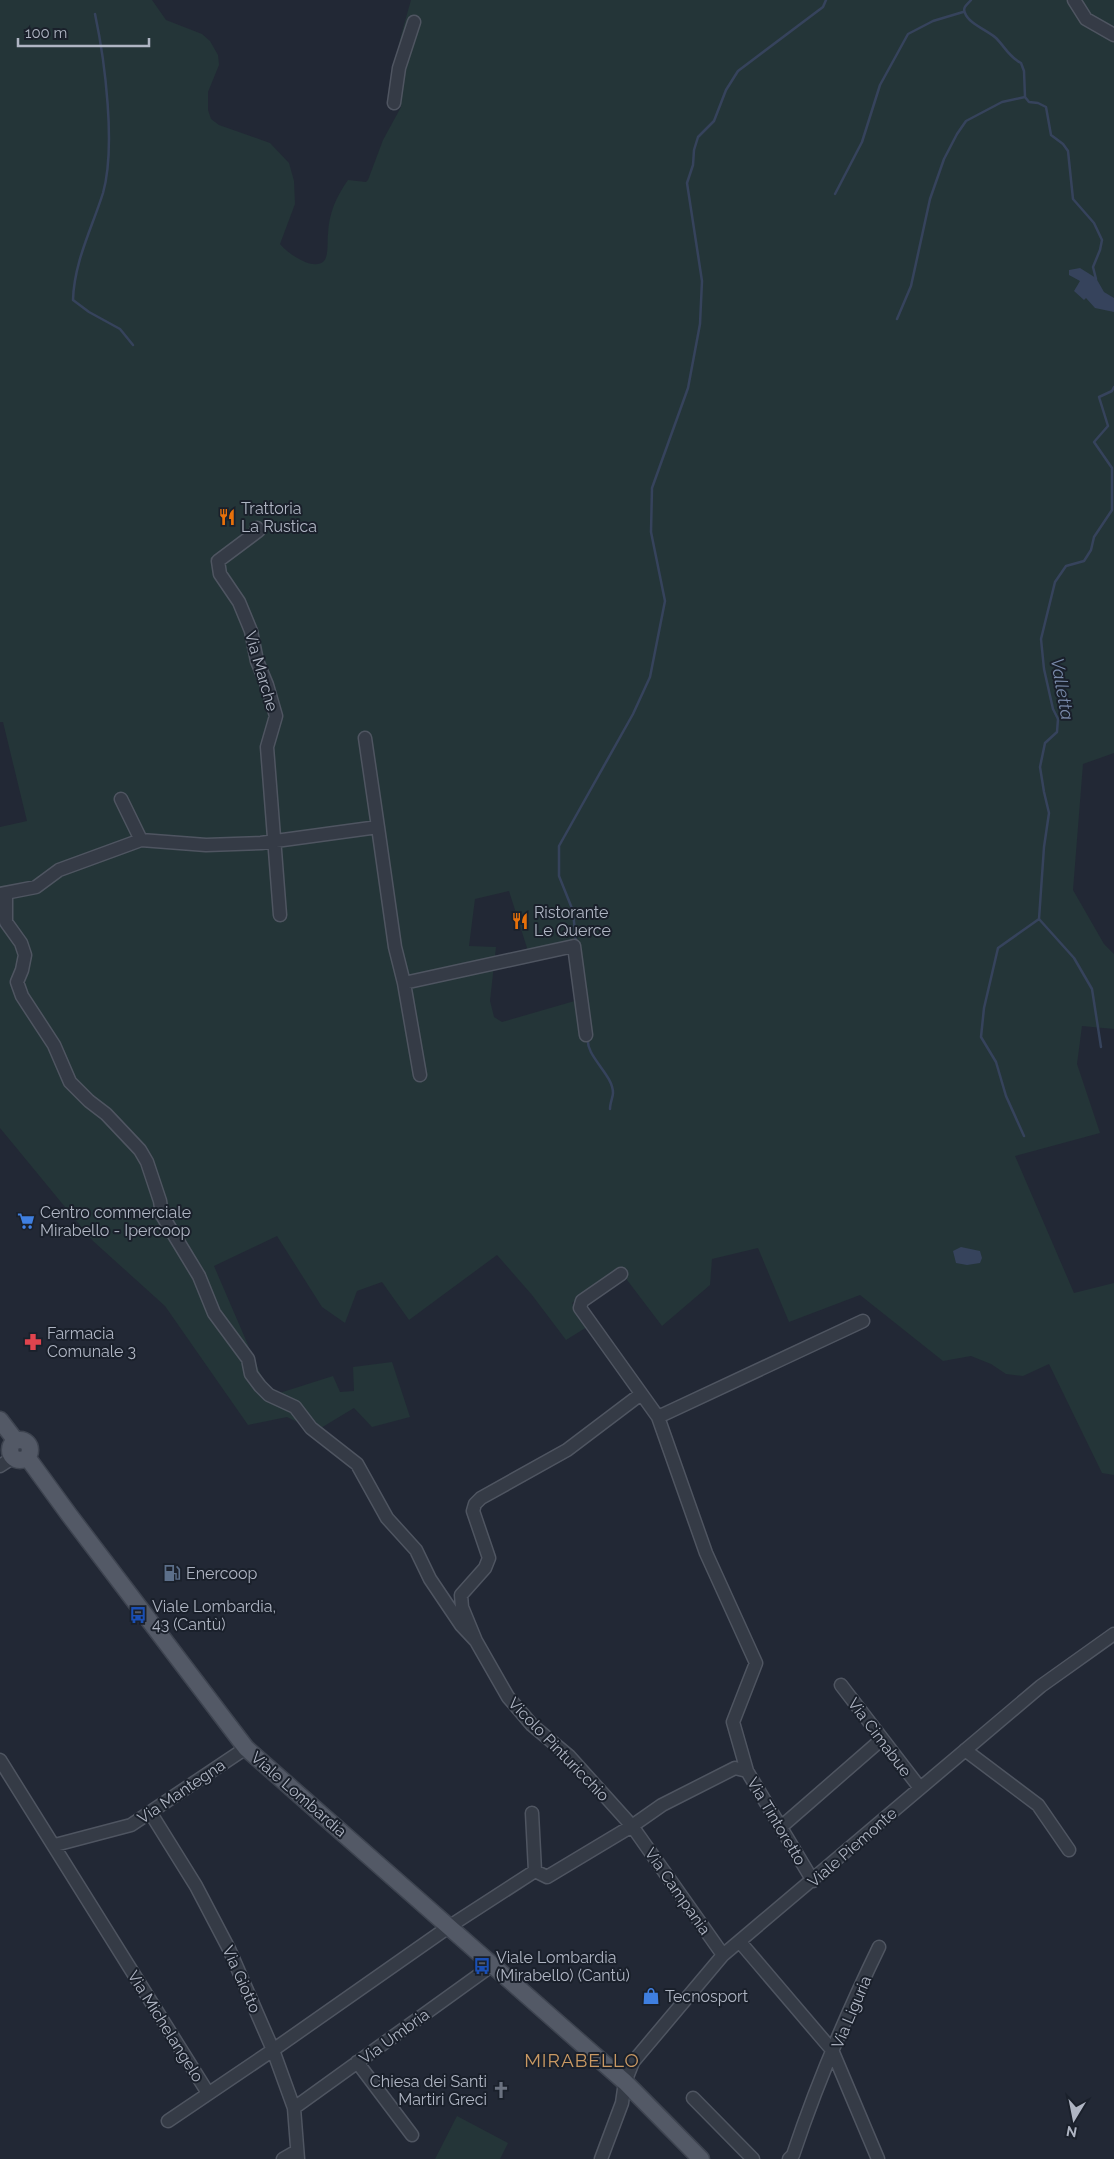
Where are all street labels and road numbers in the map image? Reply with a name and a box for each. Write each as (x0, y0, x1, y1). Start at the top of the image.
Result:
street label: Via Marche (241, 629, 282, 713)
street label: Vicolo Pinturicchio (504, 1693, 613, 1805)
street label: Via Cimabue (844, 1694, 915, 1780)
street label: Viale Lombardia (247, 1748, 350, 1841)
street label: Via Mantegna (134, 1755, 229, 1828)
street label: Via Tintoretto (743, 1774, 810, 1868)
street label: Viale Piemonte (804, 1804, 901, 1891)
street label: Via Campania (641, 1844, 715, 1938)
street label: Via Giotto (218, 1943, 265, 2016)
street label: Via Michelangelo (124, 1967, 207, 2085)
street label: Via Liguria (828, 1973, 875, 2051)
street label: Via Umbria (356, 2005, 433, 2068)

